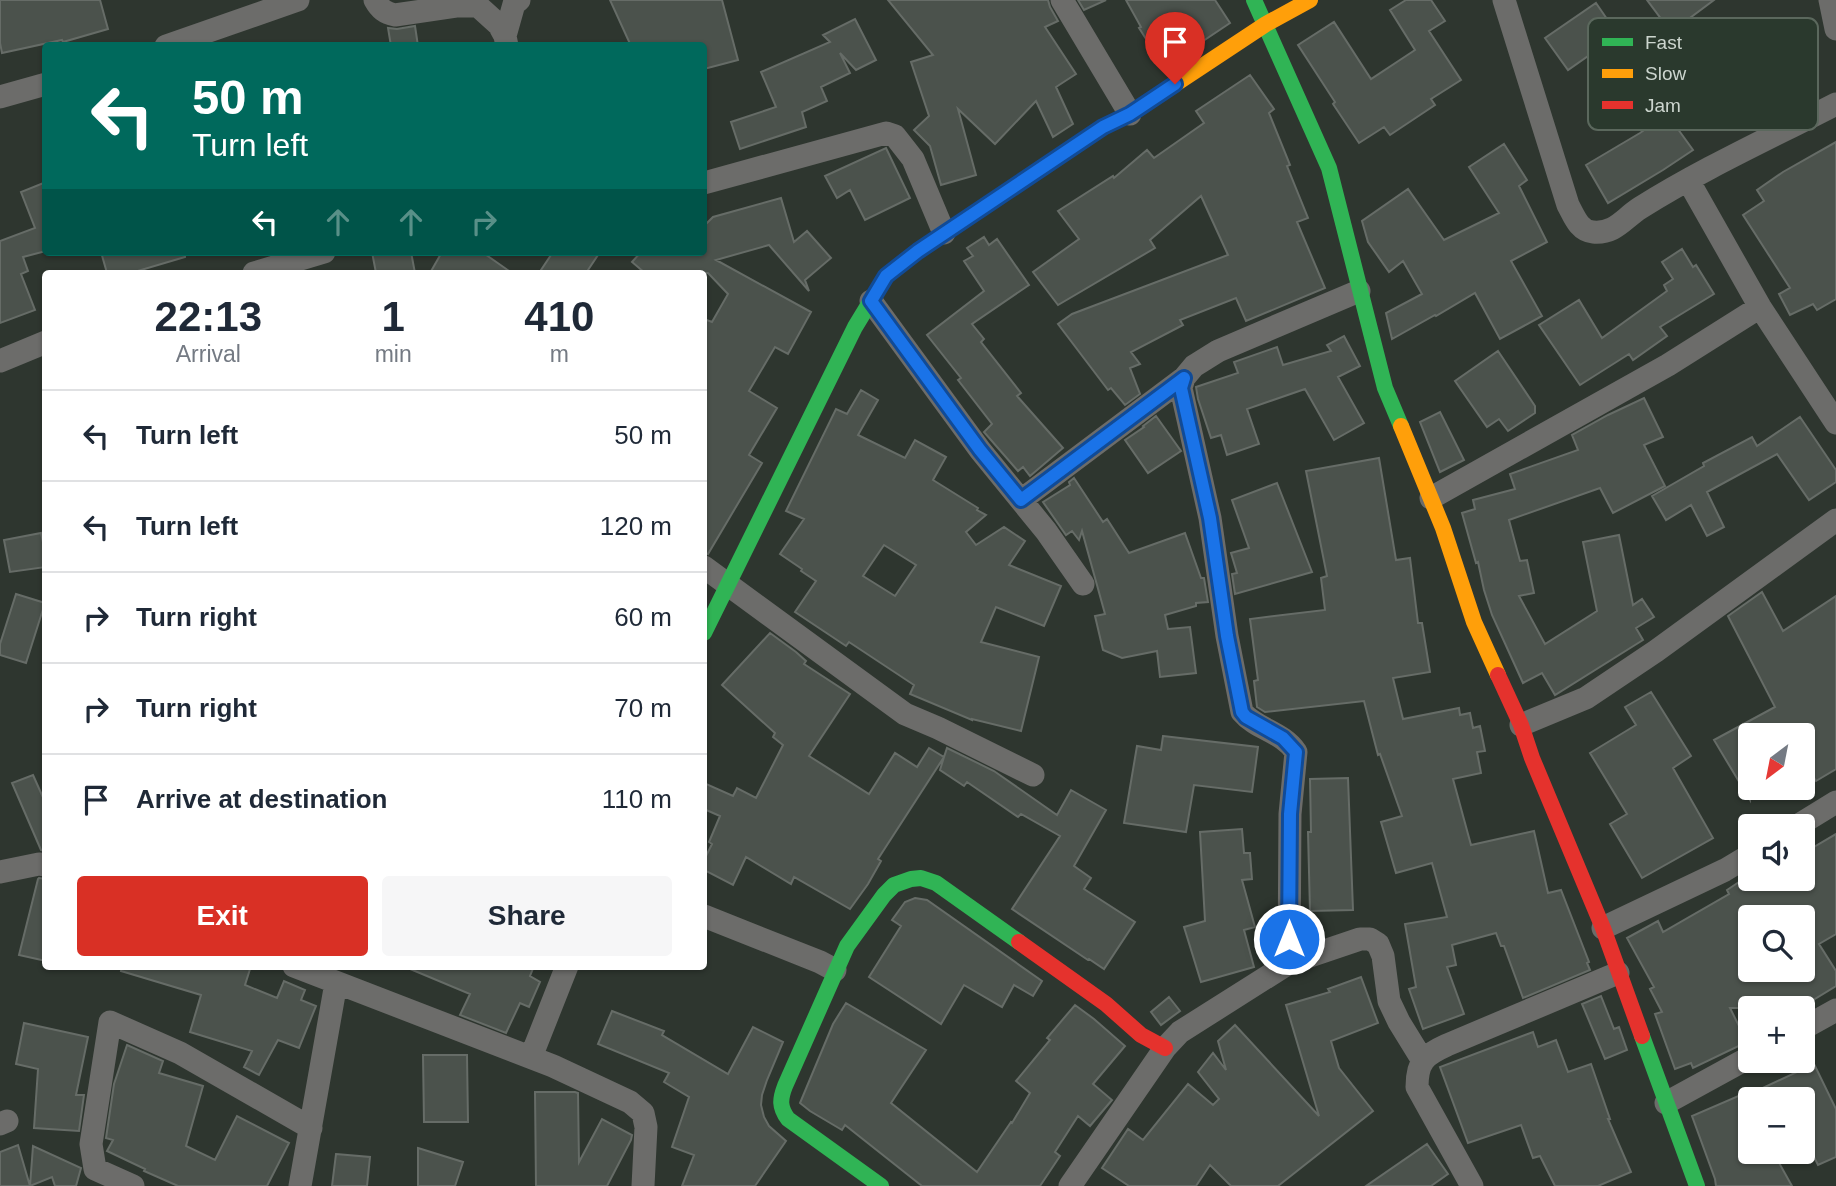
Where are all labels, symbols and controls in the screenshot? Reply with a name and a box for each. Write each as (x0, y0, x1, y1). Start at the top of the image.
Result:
pin (1145, 12.0, 1205, 84)
legend (1588, 18, 1818, 130)
icon: arrive (1156, 23, 1194, 61)
text: Fast (1645, 32, 1683, 53)
text: Slow (1645, 63, 1686, 84)
icon: left (77, 70, 168, 161)
text: 50 m (192, 70, 304, 124)
text: Jam (1645, 95, 1681, 116)
text: Turn left (192, 127, 308, 163)
icon: left (246, 203, 284, 241)
icon: ahead (319, 203, 357, 241)
icon: ahead (392, 203, 430, 241)
icon: right (465, 203, 503, 241)
text: 22:13 (155, 293, 262, 340)
text: 1 (381, 293, 405, 340)
text: 410 (524, 293, 594, 340)
text: Arrival (176, 341, 241, 367)
text: min (375, 341, 412, 367)
text: m (550, 341, 569, 367)
icon: left (77, 417, 115, 455)
text: Turn left (136, 420, 238, 450)
text: 50 m (614, 420, 672, 450)
icon: left (77, 508, 115, 546)
text: Turn left (136, 511, 238, 541)
text: 120 m (600, 511, 672, 541)
icon: right (77, 599, 115, 637)
text: Turn right (136, 602, 257, 632)
text: 60 m (614, 602, 672, 632)
icon: right (77, 690, 115, 728)
text: Turn right (136, 693, 257, 723)
text: 70 m (614, 693, 672, 723)
north arrow (1738, 723, 1815, 800)
map controls (1738, 723, 1815, 1164)
icon: arrive (77, 781, 115, 819)
text: Arrive at destination (136, 784, 387, 814)
text: 110 m (602, 784, 672, 814)
button: sound (1738, 814, 1815, 891)
button: Exit (77, 876, 368, 956)
button: Share (382, 876, 672, 956)
position arrow (1252, 902, 1326, 976)
button: search (1738, 905, 1815, 982)
button: + (1738, 996, 1815, 1073)
button: − (1738, 1087, 1815, 1164)

